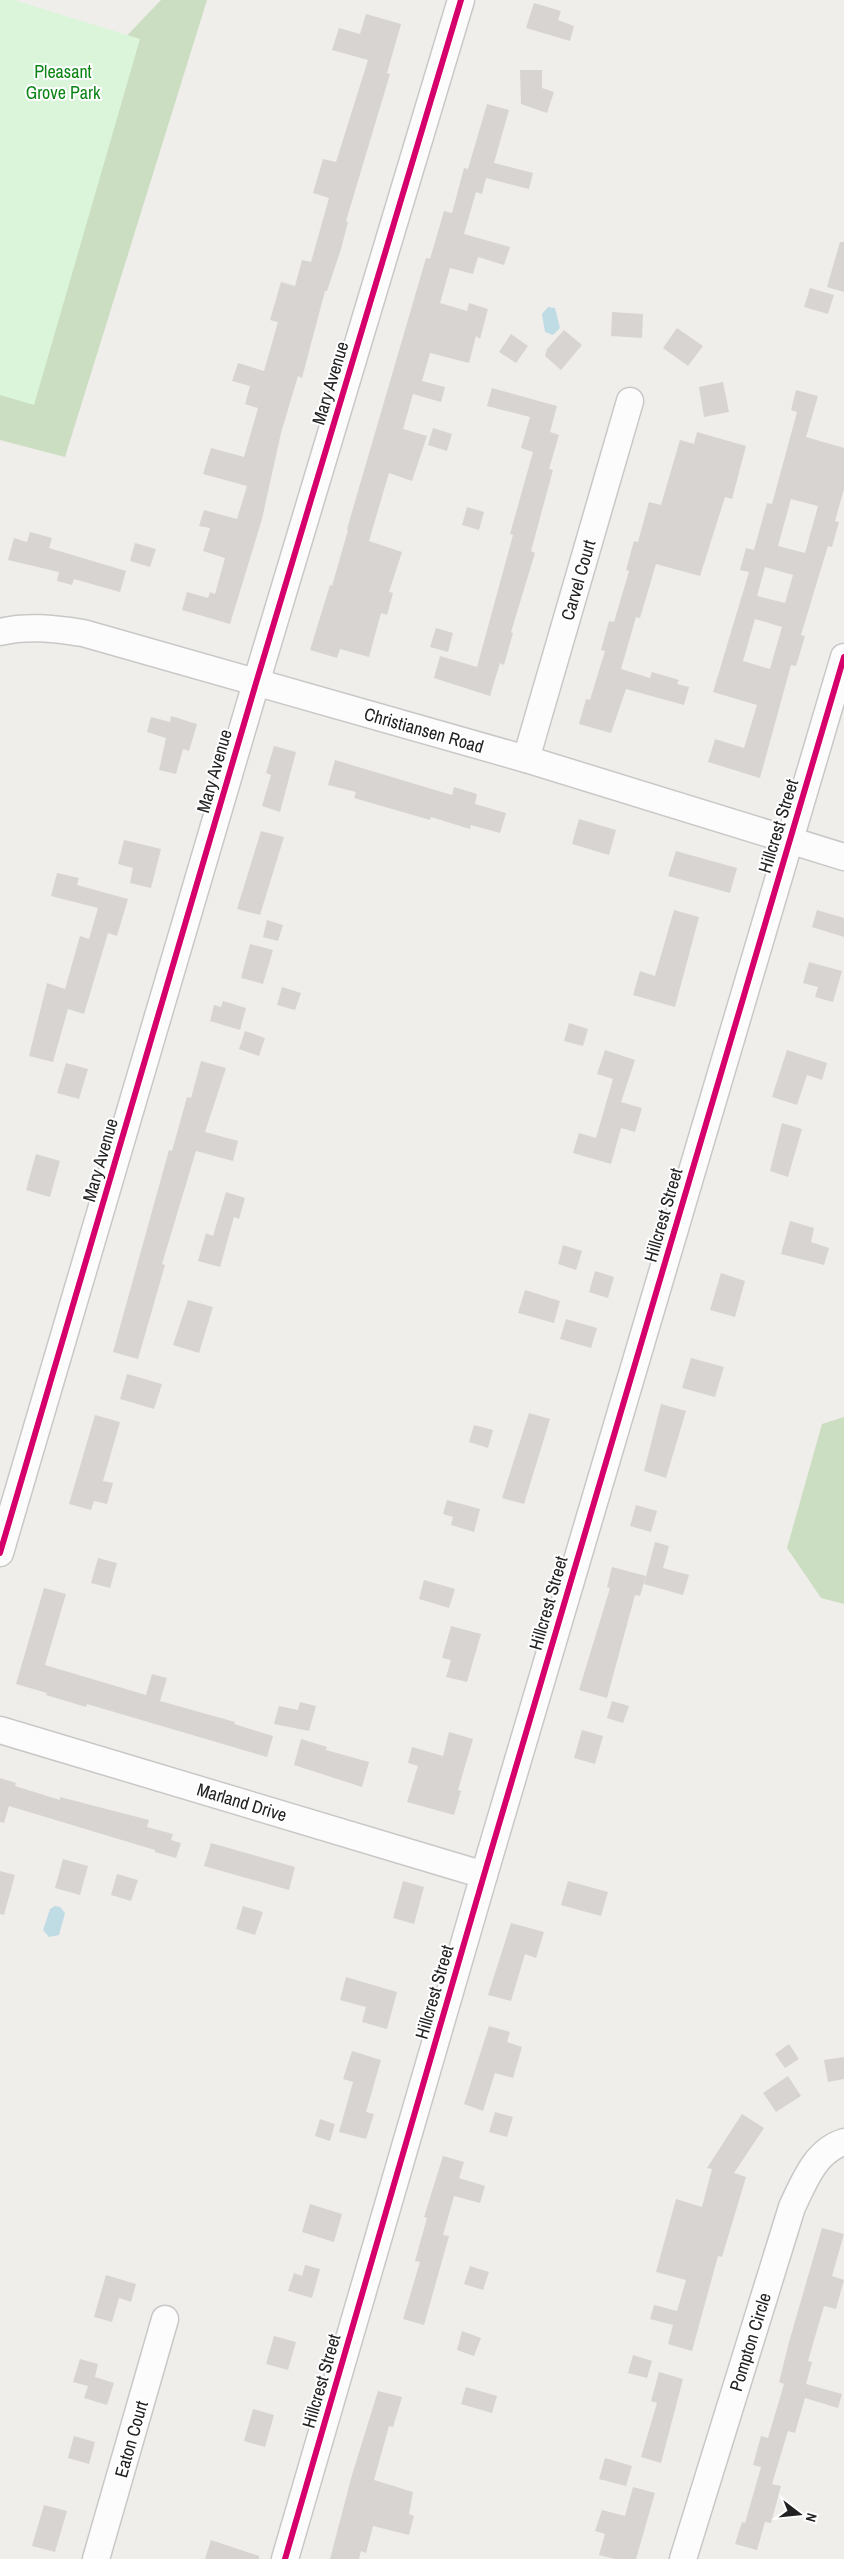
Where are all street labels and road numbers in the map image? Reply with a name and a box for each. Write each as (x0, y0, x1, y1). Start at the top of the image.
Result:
street label: Mary Avenue (305, 338, 355, 428)
street label: Carvel Court (555, 537, 601, 623)
street label: Christiansen Road (361, 701, 487, 759)
street label: Mary Avenue (190, 726, 238, 816)
street label: Hillcrest Street (752, 776, 804, 876)
street label: Mary Avenue (76, 1115, 124, 1205)
street label: Hillcrest Street (638, 1165, 688, 1265)
street label: Hillcrest Street (523, 1553, 573, 1653)
street label: Marland Drive (194, 1776, 290, 1828)
street label: Hillcrest Street (409, 1942, 459, 2042)
street label: Pompton Circle (723, 2290, 777, 2394)
street label: Hillcrest Street (296, 2331, 346, 2431)
street label: Eaton Court (108, 2398, 154, 2480)

